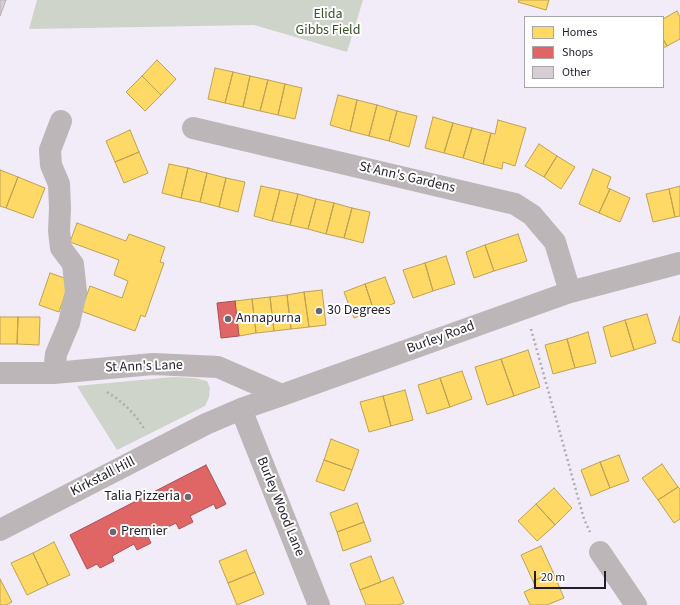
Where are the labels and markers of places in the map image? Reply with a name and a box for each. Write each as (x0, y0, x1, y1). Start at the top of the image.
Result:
place label: 30 Degrees (327, 303, 391, 319)
marker: 30 Degrees (314, 306, 324, 316)
place label: Annapurna (236, 311, 301, 327)
marker: Annapurna (223, 314, 233, 324)
place label: Talia Pizzeria (104, 489, 180, 505)
marker: Talia Pizzeria (183, 492, 193, 502)
place label: Premier (121, 524, 167, 540)
marker: Premier (108, 527, 118, 537)

